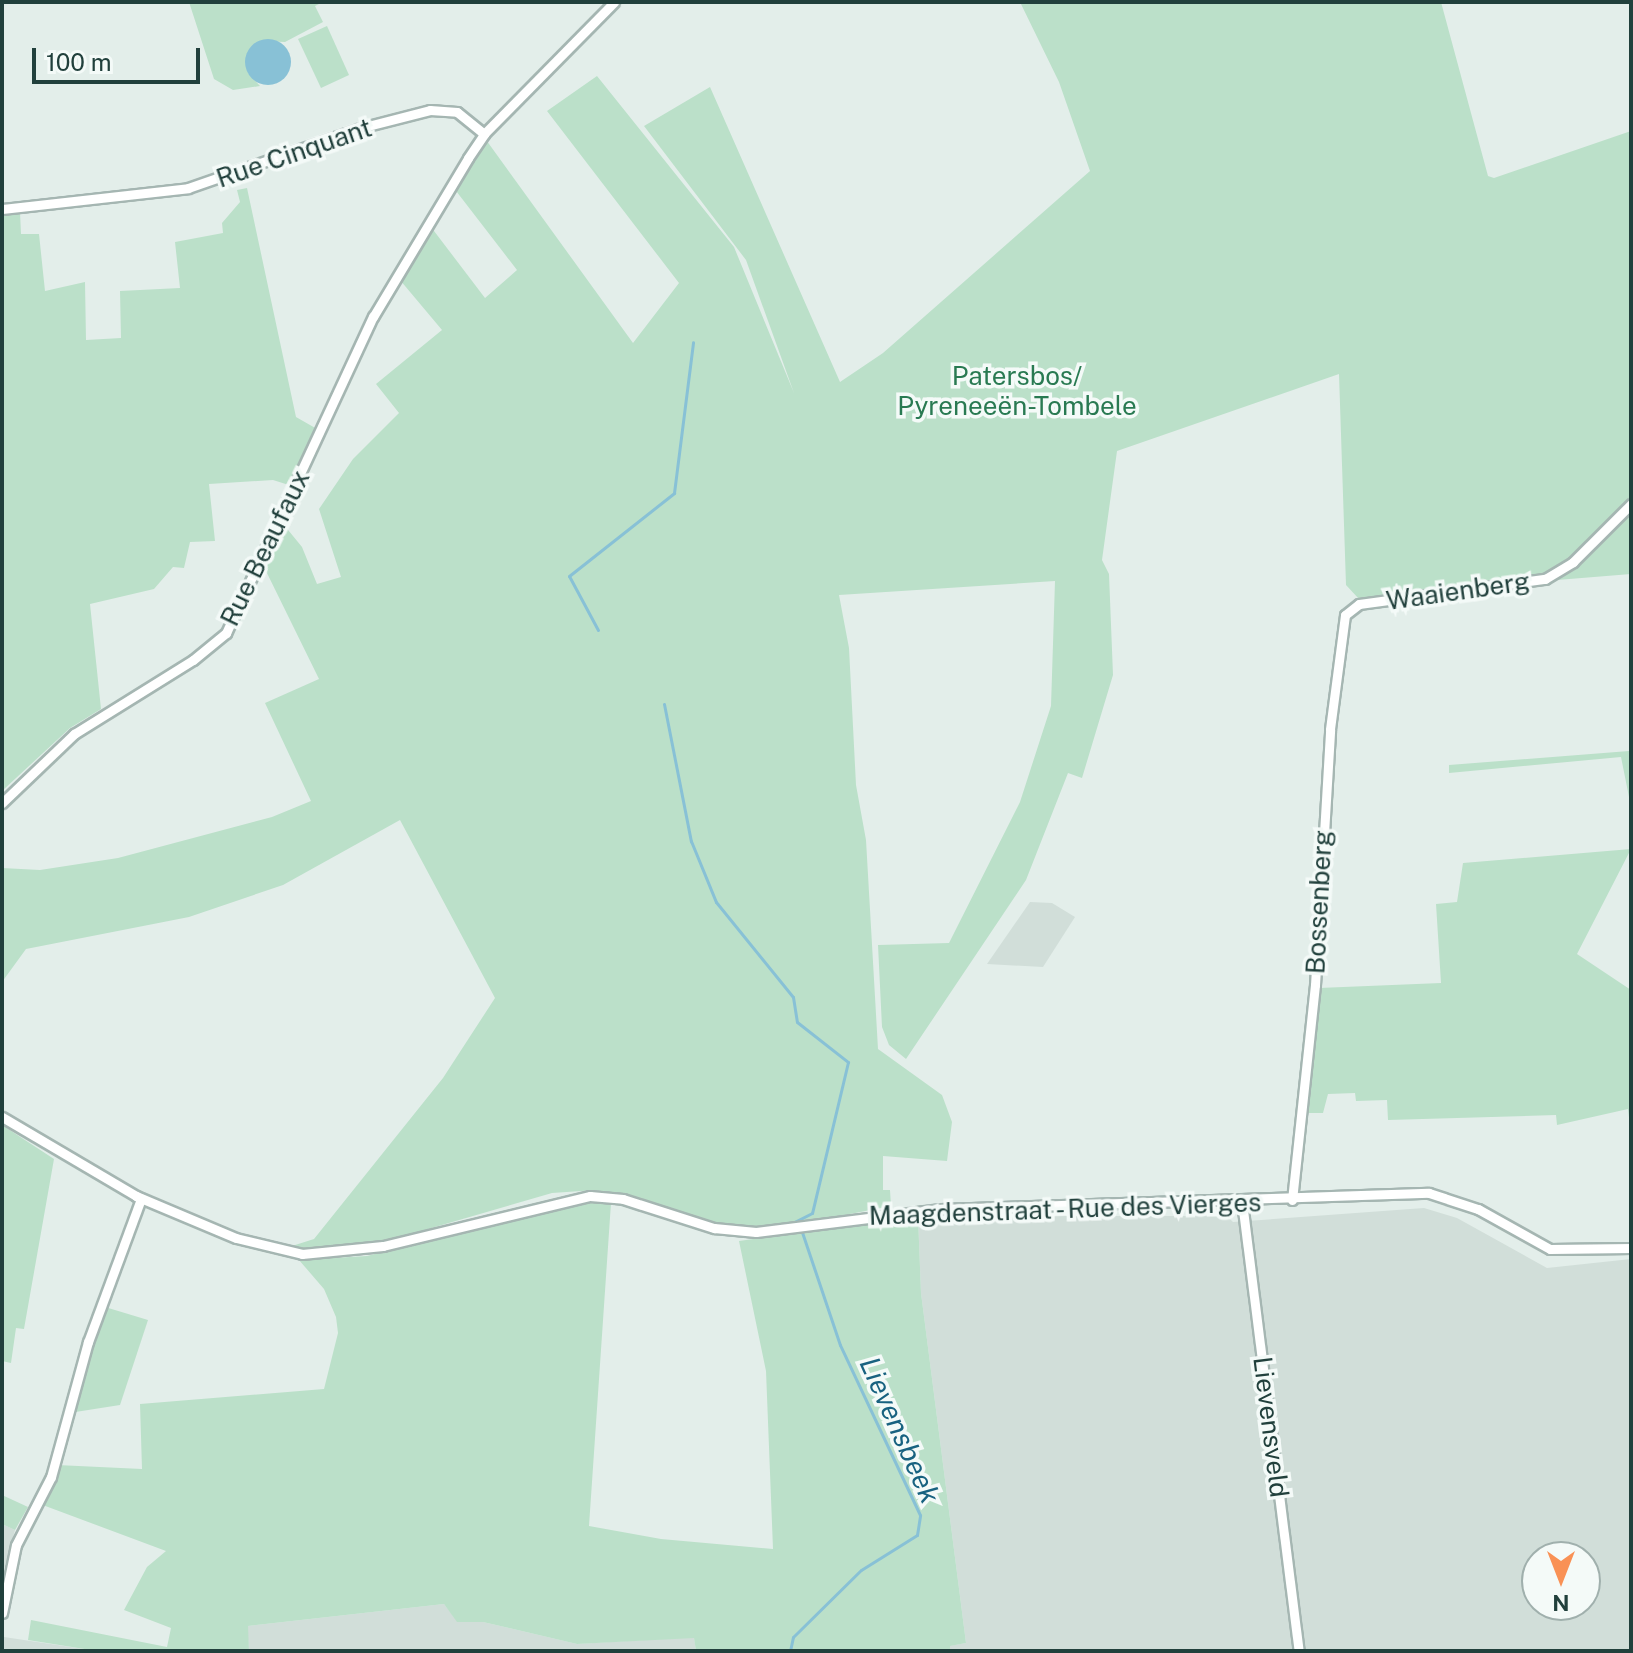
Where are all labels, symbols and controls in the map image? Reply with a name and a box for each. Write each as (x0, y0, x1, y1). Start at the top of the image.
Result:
scale bar (36, 32, 204, 82)
text: 100 m (46, 48, 112, 76)
street label: Rue Cinquant (212, 112, 376, 194)
park label: Patersbos/ Pyreneeën-Tombele (897, 360, 1137, 422)
street label: Rue Beaufaux (214, 465, 316, 631)
street label: Waaienberg (1384, 565, 1532, 617)
street label: Bossenberg (1300, 829, 1338, 975)
street label: Maagdenstraat - Rue des Vierges (864, 1186, 1266, 1232)
water label: Lievensbeek (853, 1352, 947, 1508)
street label: Lievensveld (1247, 1355, 1295, 1499)
north arrow (1521, 1541, 1601, 1621)
text: N (1552, 1590, 1570, 1616)

